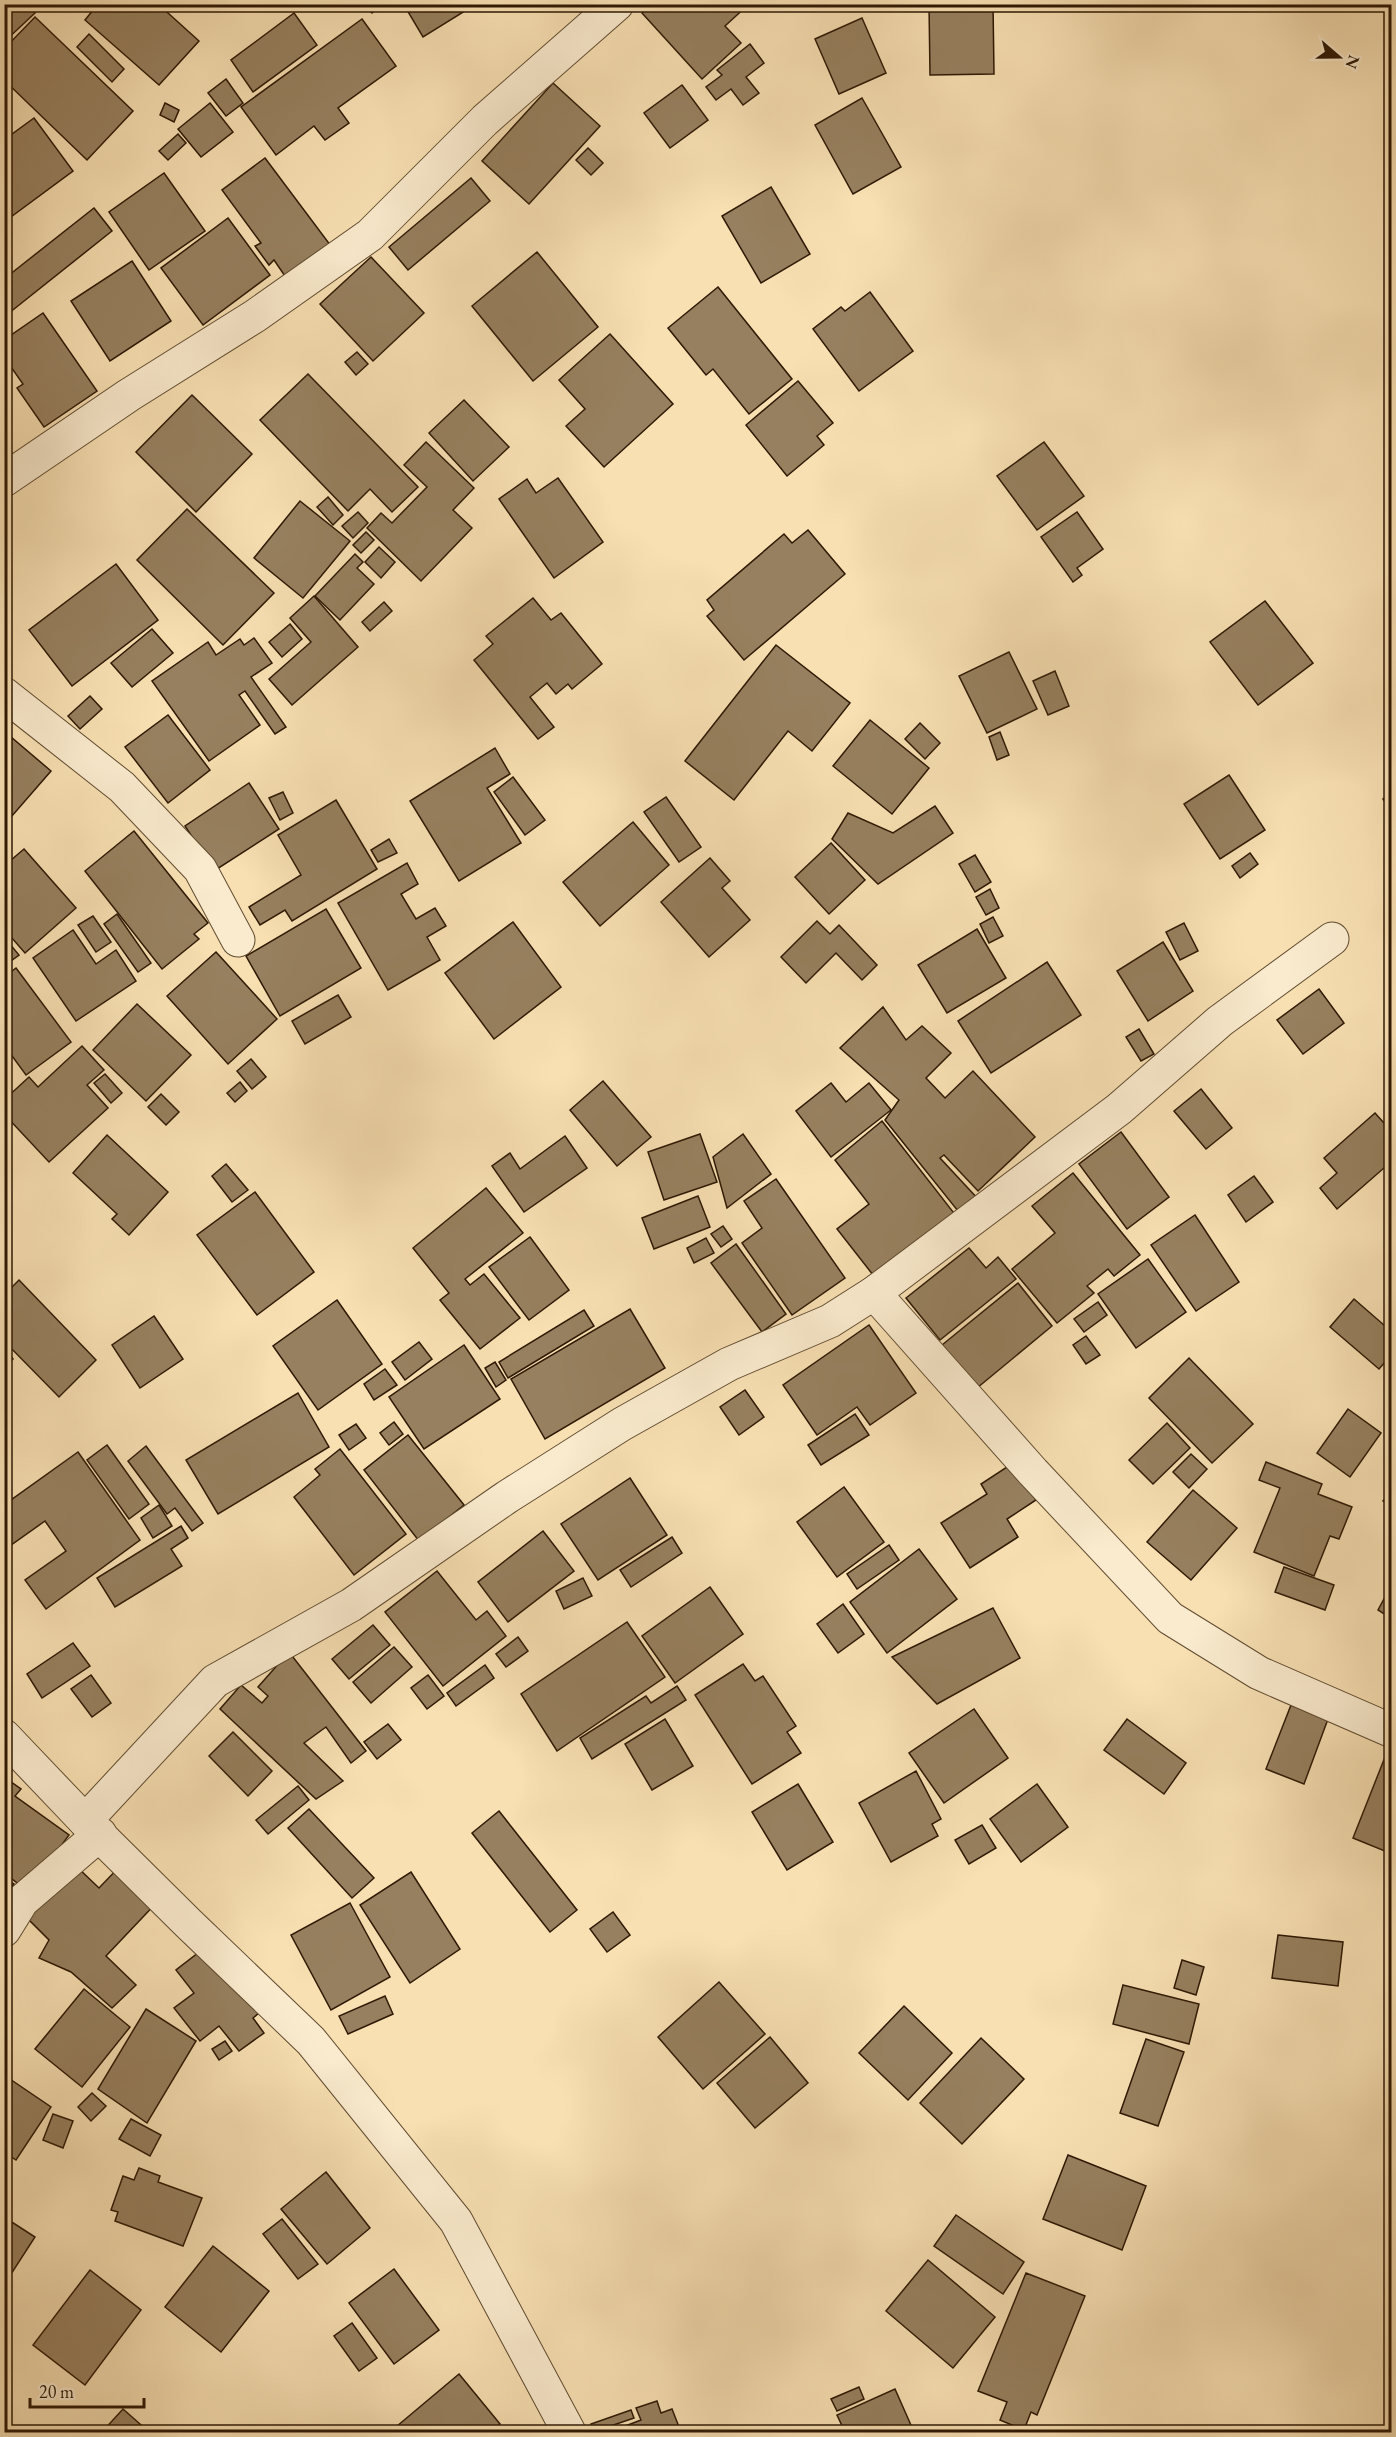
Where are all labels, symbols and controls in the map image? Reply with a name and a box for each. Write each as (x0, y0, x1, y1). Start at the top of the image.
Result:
north arrow (1309, 27, 1369, 87)
text: N (1341, 52, 1365, 72)
scale bar (30, 2371, 144, 2409)
text: 20 m (39, 2380, 74, 2403)

